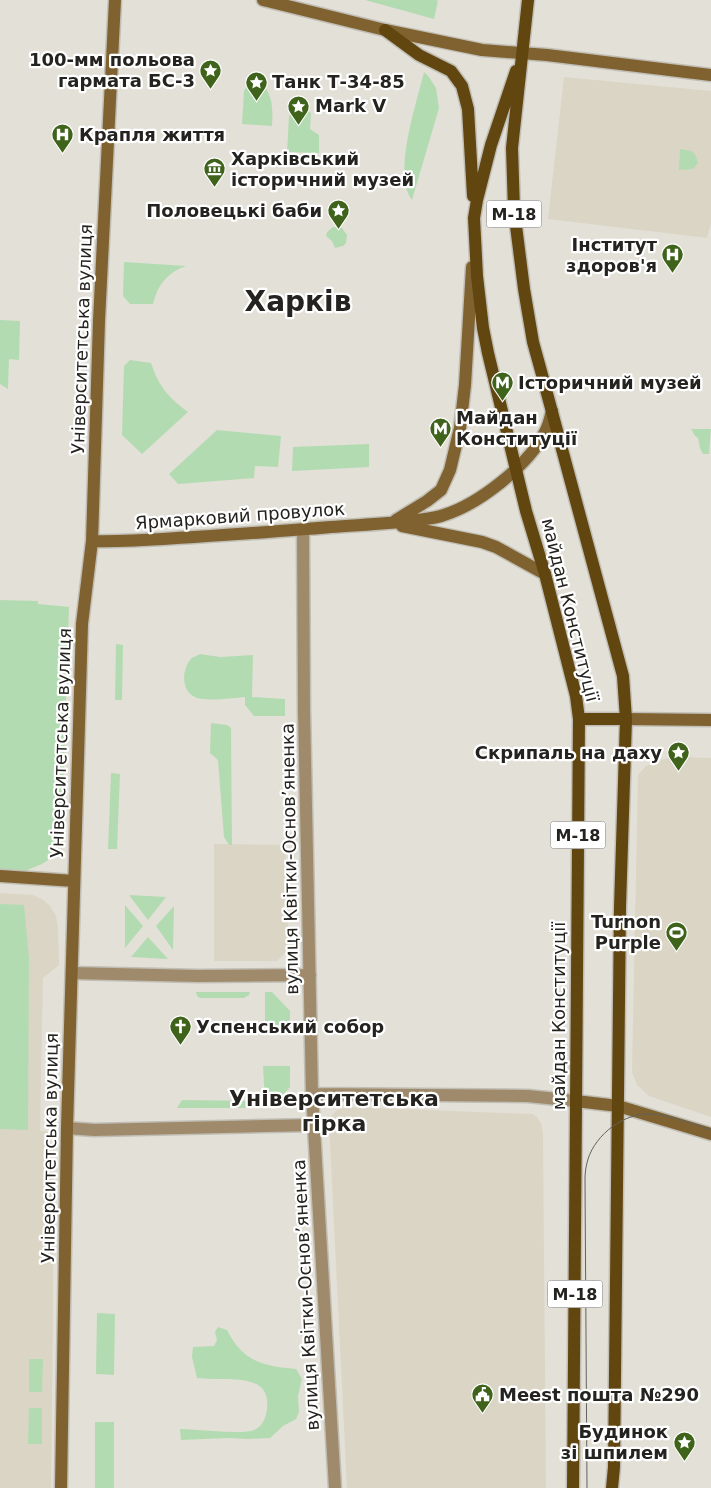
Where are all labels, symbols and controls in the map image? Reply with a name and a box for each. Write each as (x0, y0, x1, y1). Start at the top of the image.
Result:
place label: 100-мм польова гармата БС-3 (29, 49, 195, 91)
place icon: 100-мм польова гармата БС-3 (199, 58, 223, 89)
place icon: Танк Т-34-85 (244, 70, 268, 101)
place label: Танк Т-34-85 (272, 71, 405, 92)
place icon: Mark V (287, 94, 311, 125)
place label: Mark V (315, 95, 386, 116)
hospital icon: Крапля життя (51, 123, 75, 154)
place label: Крапля життя (79, 124, 225, 145)
place label: Харківський історичний музей (231, 148, 414, 190)
museum icon: Харківський історичний музей (203, 157, 227, 188)
place icon: Половецькі баби (326, 199, 350, 230)
place label: Половецькі баби (146, 200, 322, 221)
road number: М-18 (486, 200, 542, 228)
street label: Університетська вулиця (67, 224, 96, 454)
place label: Інститут здоров'я (566, 234, 658, 276)
hospital icon: Інститут здоров'я (661, 243, 685, 274)
district label: Харків (245, 285, 351, 318)
metro station icon: Історичний музей (490, 371, 514, 402)
place label: Історичний музей (518, 372, 702, 393)
place label: Майдан Конституції (456, 407, 577, 449)
metro station icon: Майдан Конституції (428, 416, 452, 447)
street label: Ярмарковий провулок (134, 498, 346, 533)
street label: майдан Конституції (538, 516, 604, 705)
street label: Університетська вулиця (46, 628, 75, 858)
street label: вулиця Квітки-Основ’яненка (277, 723, 302, 995)
place icon: Скрипаль на даху (666, 741, 690, 772)
place label: Скрипаль на даху (475, 742, 662, 763)
road number: М-18 (550, 822, 606, 848)
place label: Turnon Purple (591, 911, 661, 953)
sports icon: Turnon Purple (665, 920, 689, 951)
street label: майдан Конституції (548, 921, 569, 1110)
church icon: Успенський собор (168, 1015, 192, 1046)
place label: Успенський собор (196, 1016, 384, 1037)
street label: Університетська вулиця (37, 1033, 62, 1263)
district label: Університетська гірка (229, 1086, 439, 1136)
street label: вулиця Квітки-Основ’яненка (288, 1159, 323, 1431)
road number: М-18 (548, 1280, 602, 1308)
public building icon: Meest пошта №290 (471, 1383, 495, 1414)
place label: Meest пошта №290 (499, 1384, 699, 1405)
place label: Будинок зі шпилем (561, 1421, 668, 1463)
place icon: Будинок зі шпилем (672, 1430, 696, 1461)

